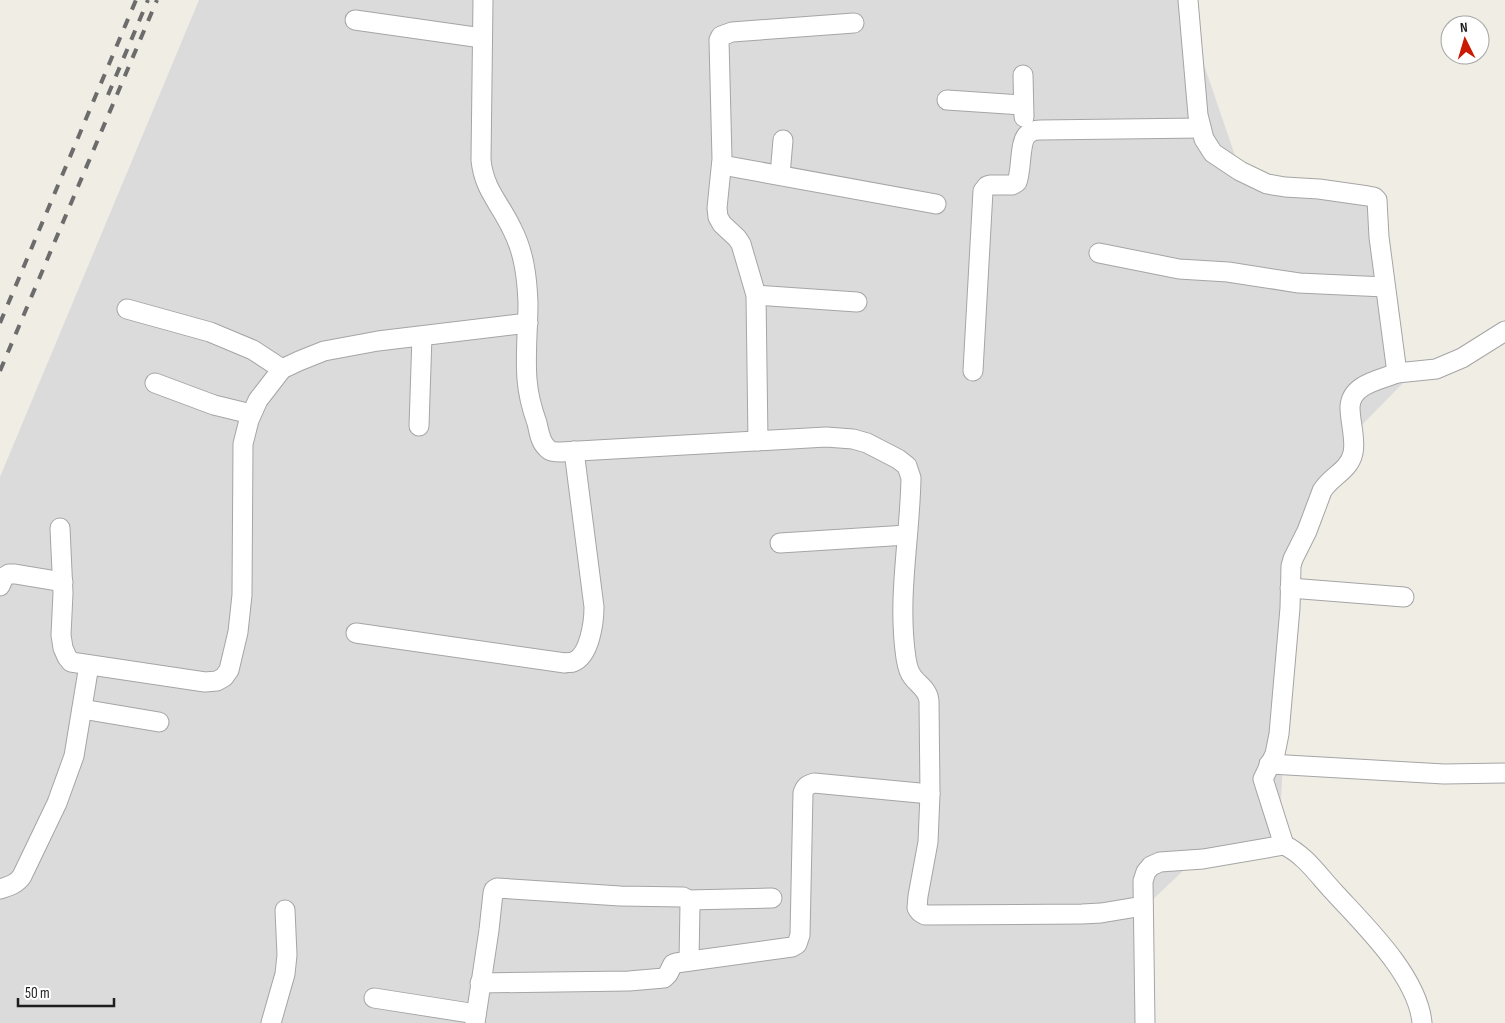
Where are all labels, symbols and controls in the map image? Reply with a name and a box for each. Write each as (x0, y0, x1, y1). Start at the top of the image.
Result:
north arrow (1440, 15, 1490, 65)
text: N (1459, 19, 1468, 36)
scale bar (18, 976, 114, 1008)
text: 50 m (25, 984, 50, 1003)

